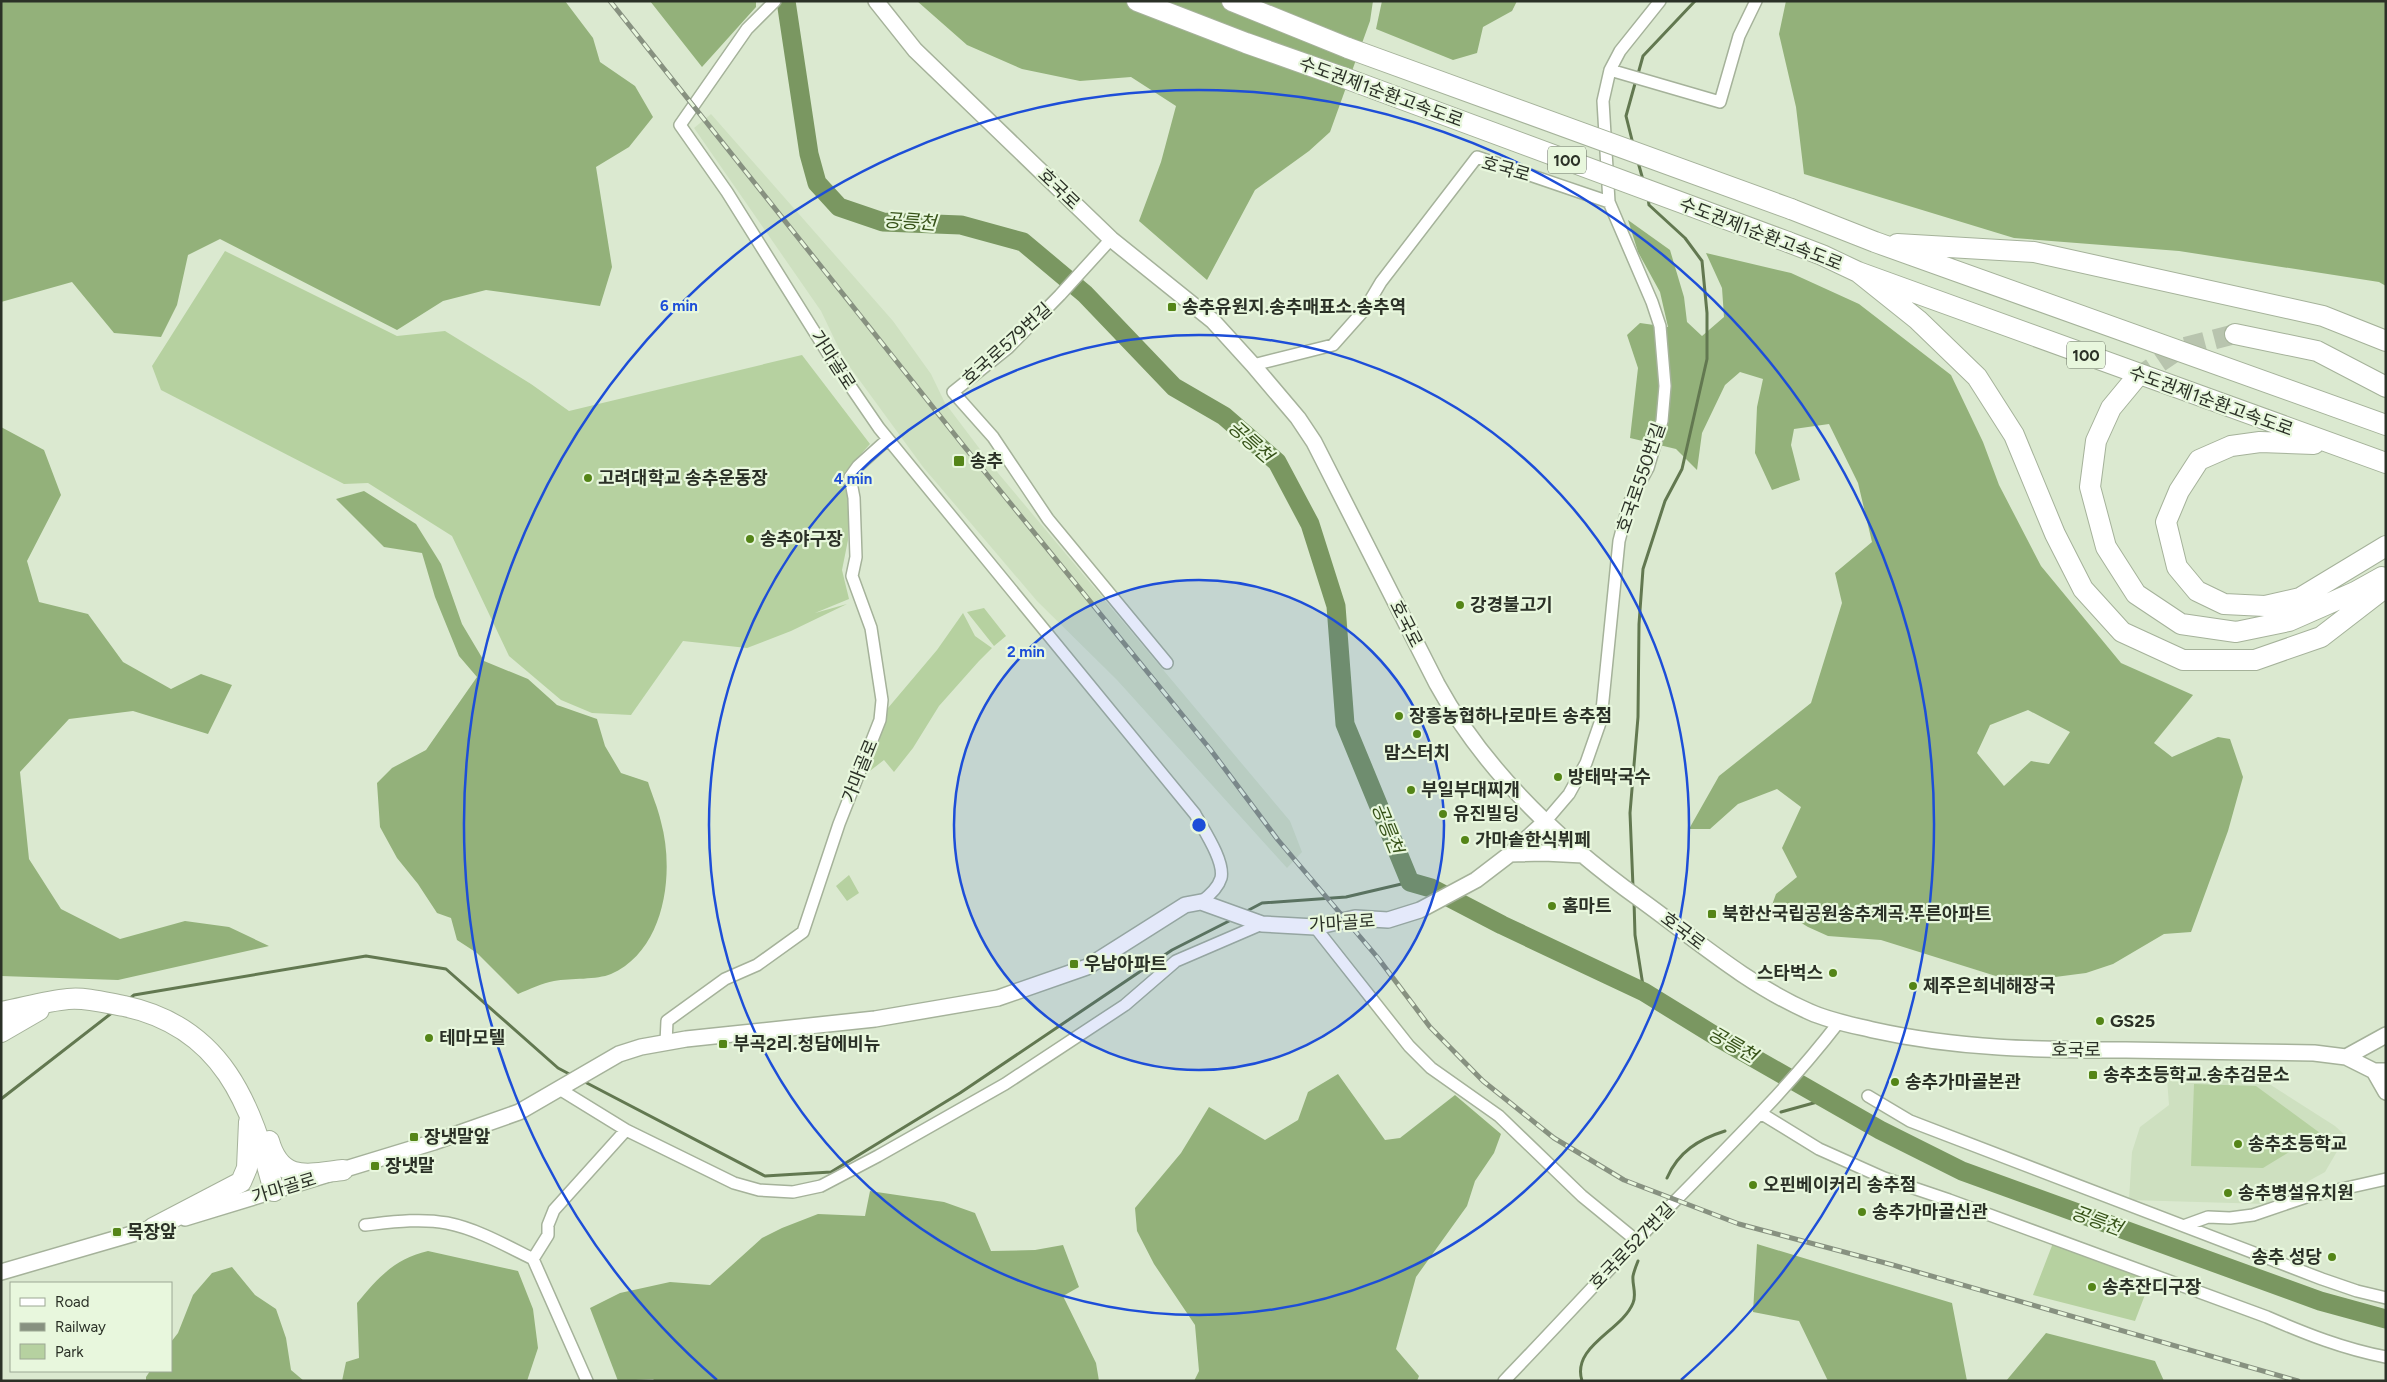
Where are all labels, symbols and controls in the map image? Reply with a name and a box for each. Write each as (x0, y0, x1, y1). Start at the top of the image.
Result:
street label: 수도권제1순환고속도로 (1296, 52, 1466, 132)
road number: 100 (1548, 146, 1586, 174)
street label: 호국로 (1479, 152, 1533, 186)
street label: 호국로 (1033, 164, 1085, 214)
street label: 수도권제1순환고속도로 (1676, 193, 1846, 275)
water label: 공릉천 (883, 208, 938, 235)
place label: 송추유원지.송추매표소.송추역 (1182, 296, 1406, 318)
text: 6 min (660, 297, 698, 315)
street label: 호국로579번길 (958, 298, 1056, 390)
marker: 송추유원지.송추매표소.송추역 (1166, 301, 1178, 313)
street label: 가마골로 (806, 326, 860, 394)
road number: 100 (2067, 342, 2105, 368)
street label: 수도권제1순환고속도로 (2126, 361, 2296, 441)
water label: 공릉천 (1223, 415, 1279, 468)
street label: 호국로550번길 (1612, 420, 1670, 536)
place label: 송추 (970, 450, 1003, 472)
marker: 송추 (952, 454, 966, 468)
place label: 고려대학교 송추운동장 (598, 467, 768, 489)
text: 4 min (834, 470, 872, 488)
marker: 고려대학교 송추운동장 (582, 472, 594, 484)
place label: 송추야구장 (760, 528, 843, 550)
marker: 송추야구장 (744, 533, 756, 545)
place label: 강경불고기 (1470, 594, 1553, 616)
street label: 호국로 (1385, 597, 1427, 651)
marker: 강경불고기 (1454, 599, 1466, 611)
text: 2 min (1007, 643, 1045, 661)
place label: 장흥농협하나로마트 송추점 (1409, 705, 1612, 727)
marker: 장흥농협하나로마트 송추점 (1393, 710, 1405, 722)
marker: 맘스터치 (1411, 728, 1423, 740)
street label: 가마골로 (837, 736, 883, 806)
place label: 맘스터치 (1384, 742, 1450, 764)
place label: 방태막국수 (1568, 766, 1651, 788)
marker: 방태막국수 (1552, 771, 1564, 783)
place label: 부일부대찌개 (1421, 779, 1520, 801)
marker: 부일부대찌개 (1405, 784, 1417, 796)
water label: 공릉천 (1367, 800, 1409, 858)
place label: 유진빌딩 (1453, 803, 1519, 825)
marker: 유진빌딩 (1437, 808, 1449, 820)
centre of rings (1190, 816, 1208, 834)
place label: 가마솥한식뷔페 (1475, 829, 1591, 851)
marker: 가마솥한식뷔페 (1459, 834, 1471, 846)
place label: 홈마트 (1562, 895, 1612, 917)
marker: 홈마트 (1546, 900, 1558, 912)
place label: 북한산국립공원송추계곡.푸른아파트 (1722, 903, 1991, 925)
street label: 호국로 (1657, 907, 1709, 955)
marker: 북한산국립공원송추계곡.푸른아파트 (1706, 908, 1718, 920)
street label: 가마골로 (1308, 910, 1376, 936)
place label: 우남아파트 (1084, 953, 1167, 975)
marker: 우남아파트 (1068, 958, 1080, 970)
place label: 스타벅스 (1757, 962, 1823, 984)
marker: 스타벅스 (1827, 967, 1839, 979)
place label: 제주은희네해장국 (1923, 975, 2055, 997)
marker: 제주은희네해장국 (1907, 980, 1919, 992)
place label: GS25 (2110, 1010, 2155, 1032)
marker: GS25 (2094, 1015, 2106, 1027)
water label: 공릉천 (1704, 1021, 1763, 1068)
place label: 테마모텔 (439, 1027, 505, 1049)
marker: 테마모텔 (423, 1032, 435, 1044)
place label: 부곡2리.청담에비뉴 (733, 1033, 880, 1055)
marker: 부곡2리.청담에비뉴 (717, 1038, 729, 1050)
street label: 호국로 (2051, 1039, 2101, 1061)
place label: 송추초등학교.송추검문소 (2103, 1064, 2290, 1086)
marker: 송추초등학교.송추검문소 (2087, 1069, 2099, 1081)
place label: 송추가마골본관 (1905, 1071, 2021, 1093)
marker: 송추가마골본관 (1889, 1076, 1901, 1088)
place label: 장냇말앞 (424, 1126, 491, 1148)
marker: 장냇말앞 (408, 1131, 420, 1143)
place label: 송추초등학교 (2248, 1133, 2347, 1155)
marker: 송추초등학교 (2232, 1138, 2244, 1150)
place label: 장냇말 (385, 1155, 435, 1177)
marker: 장냇말 (369, 1160, 381, 1172)
street label: 가마골로 (249, 1168, 319, 1208)
place label: 오핀베이커리 송추점 (1763, 1174, 1916, 1196)
marker: 오핀베이커리 송추점 (1747, 1179, 1759, 1191)
place label: 송추병설유치원 (2238, 1182, 2354, 1204)
marker: 송추병설유치원 (2222, 1187, 2234, 1199)
street label: 호국로527번길 (1585, 1198, 1679, 1294)
place label: 송추가마골신관 (1872, 1201, 1988, 1223)
water label: 공릉천 (2068, 1201, 2127, 1241)
marker: 송추가마골신관 (1856, 1206, 1868, 1218)
place label: 목장앞 (127, 1221, 177, 1243)
marker: 목장앞 (111, 1226, 123, 1238)
place label: 송추 성당 (2251, 1246, 2322, 1268)
marker: 송추 성당 (2326, 1251, 2338, 1263)
place label: 송추잔디구장 (2102, 1276, 2202, 1298)
marker: 송추잔디구장 (2086, 1281, 2098, 1293)
legend (10, 1282, 172, 1372)
text: Road (55, 1293, 90, 1311)
text: Railway (55, 1318, 106, 1336)
text: Park (55, 1343, 84, 1361)

